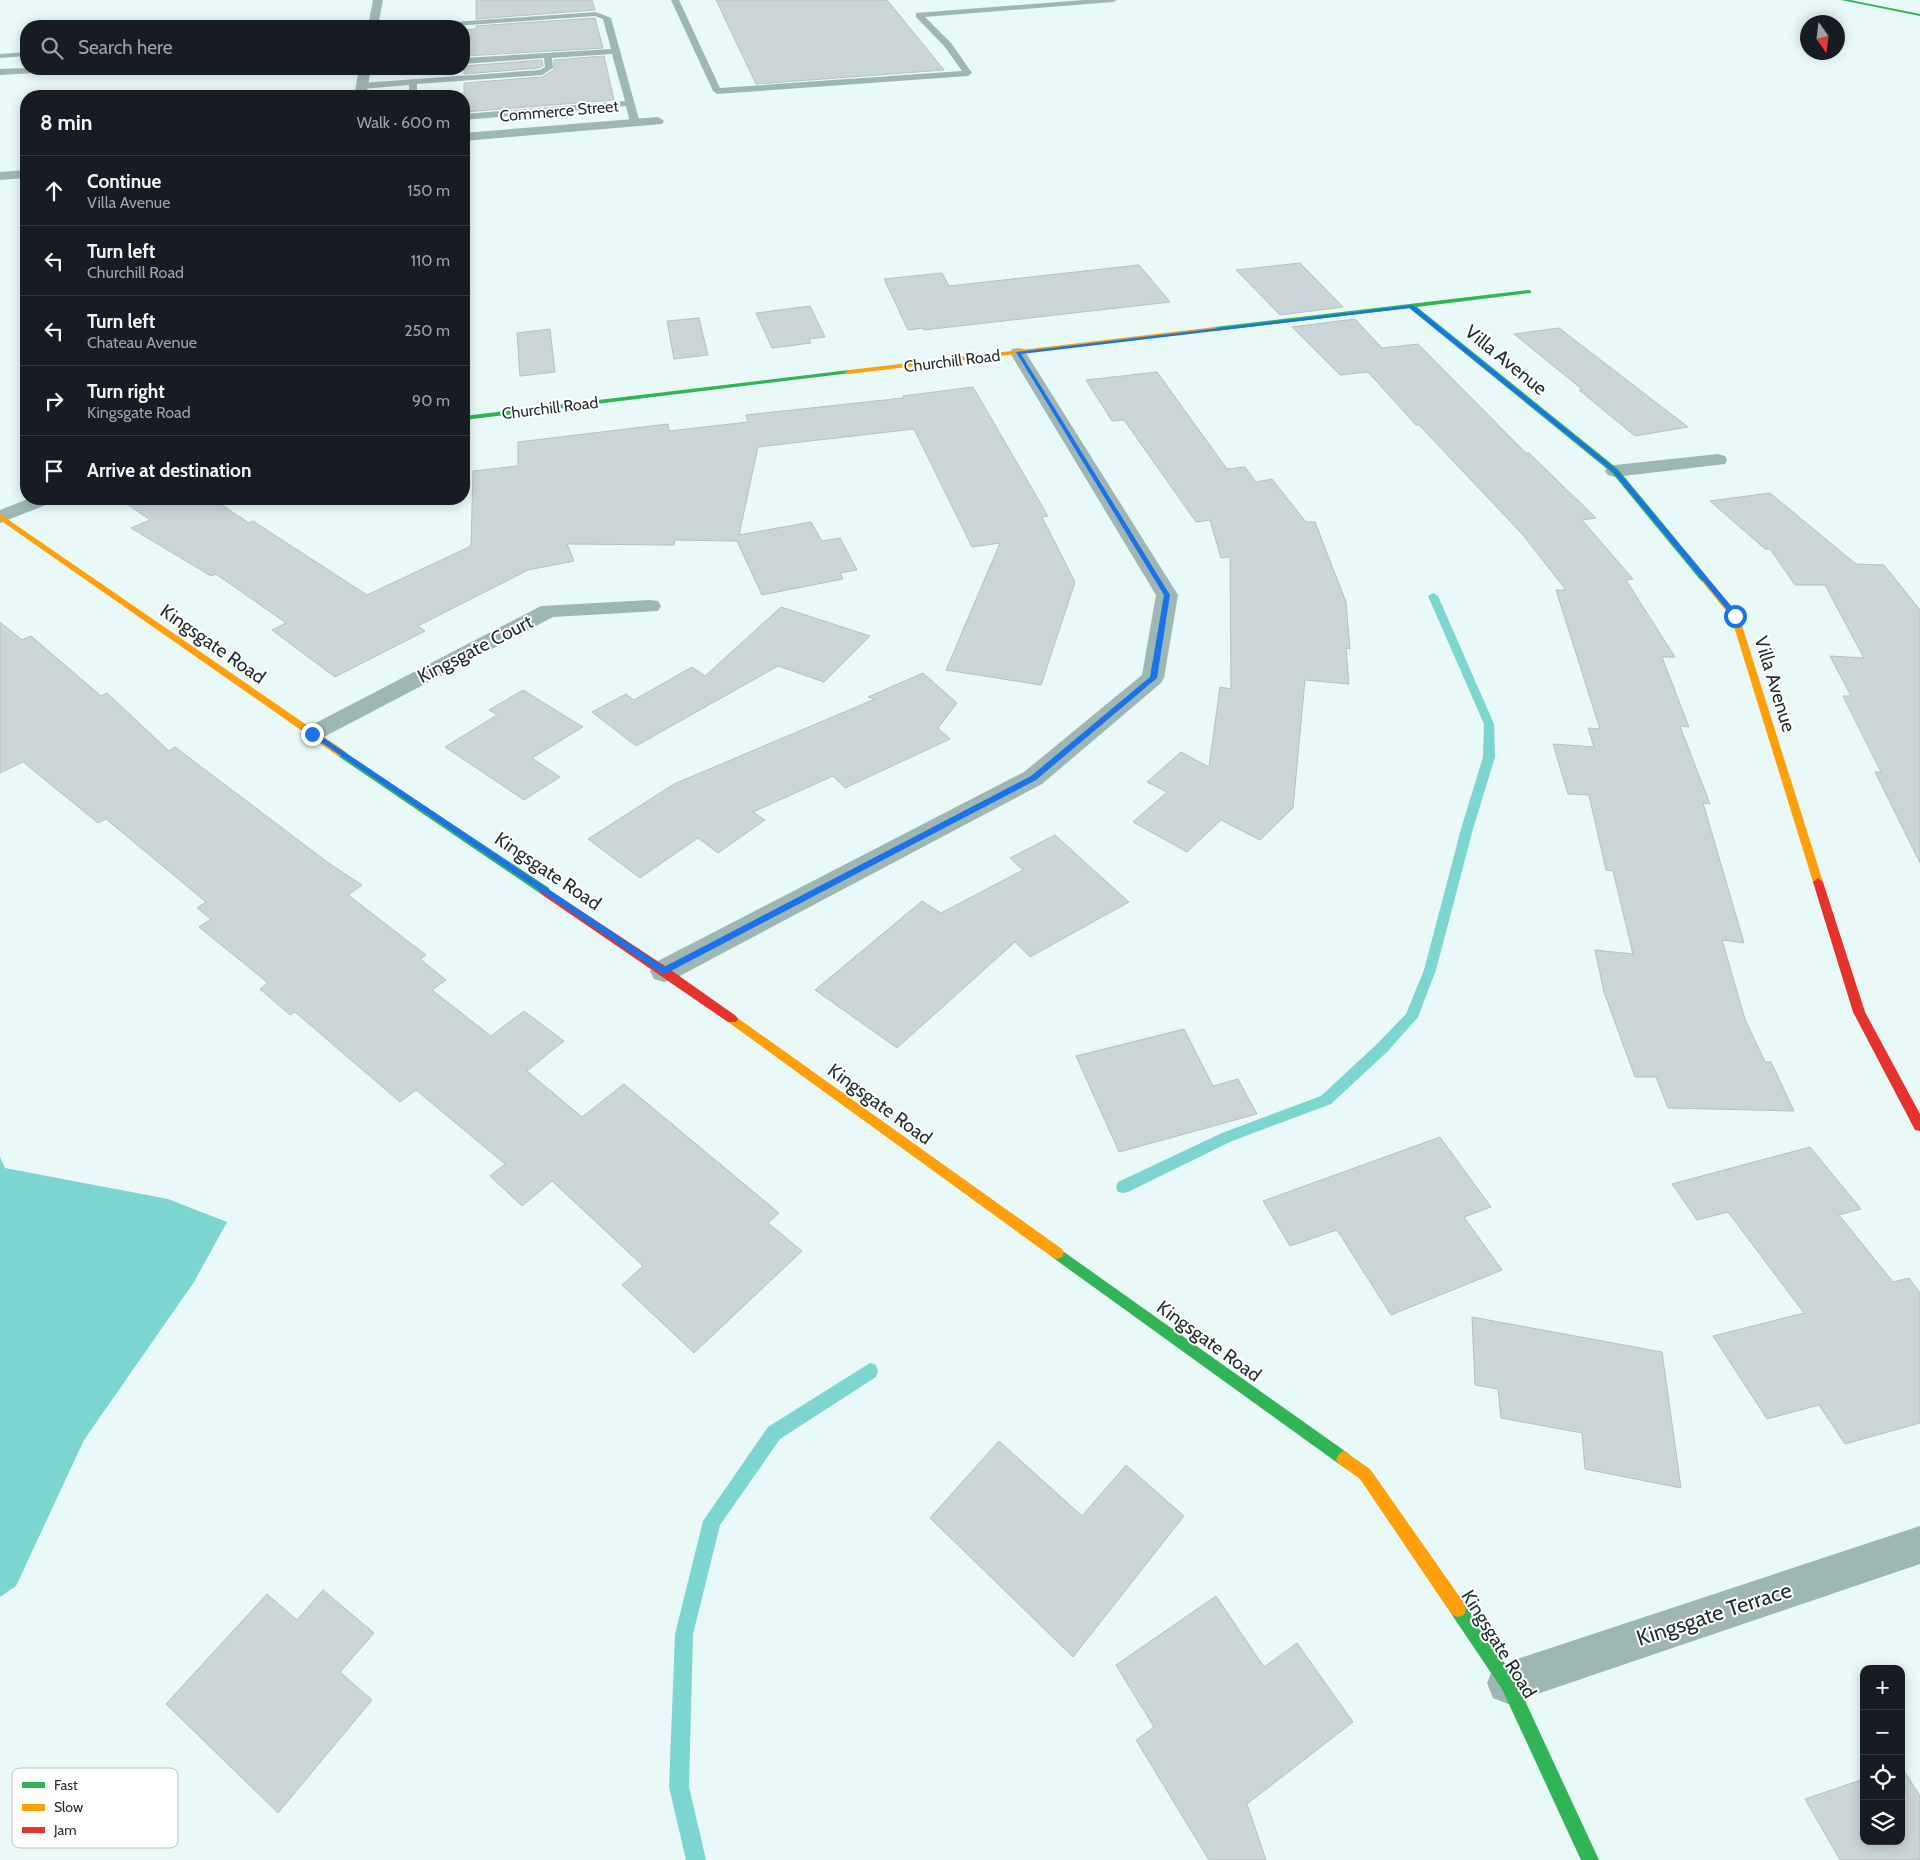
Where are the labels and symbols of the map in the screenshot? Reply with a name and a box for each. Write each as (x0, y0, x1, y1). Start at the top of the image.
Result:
north arrow (1800, 15, 1845, 60)
street label: Commerce Street (499, 96, 620, 126)
street label: Villa Avenue (1460, 320, 1552, 400)
street label: Churchill Road (903, 346, 1001, 376)
street label: Churchill Road (501, 393, 599, 423)
street label: Kingsgate Road (156, 599, 270, 689)
route start (1724, 605, 1747, 628)
street label: Kingsgate Court (414, 610, 537, 688)
street label: Villa Avenue (1750, 633, 1801, 735)
route end (301, 723, 324, 746)
street label: Kingsgate Road (491, 827, 605, 915)
street label: Kingsgate Road (823, 1059, 937, 1149)
street label: Kingsgate Road (1152, 1296, 1266, 1386)
street label: Kingsgate Terrace (1633, 1576, 1795, 1652)
street label: Kingsgate Road (1457, 1586, 1541, 1702)
legend (12, 1768, 178, 1848)
text: Fast (54, 1776, 78, 1794)
text: Slow (54, 1798, 83, 1816)
text: Jam (53, 1821, 76, 1839)

